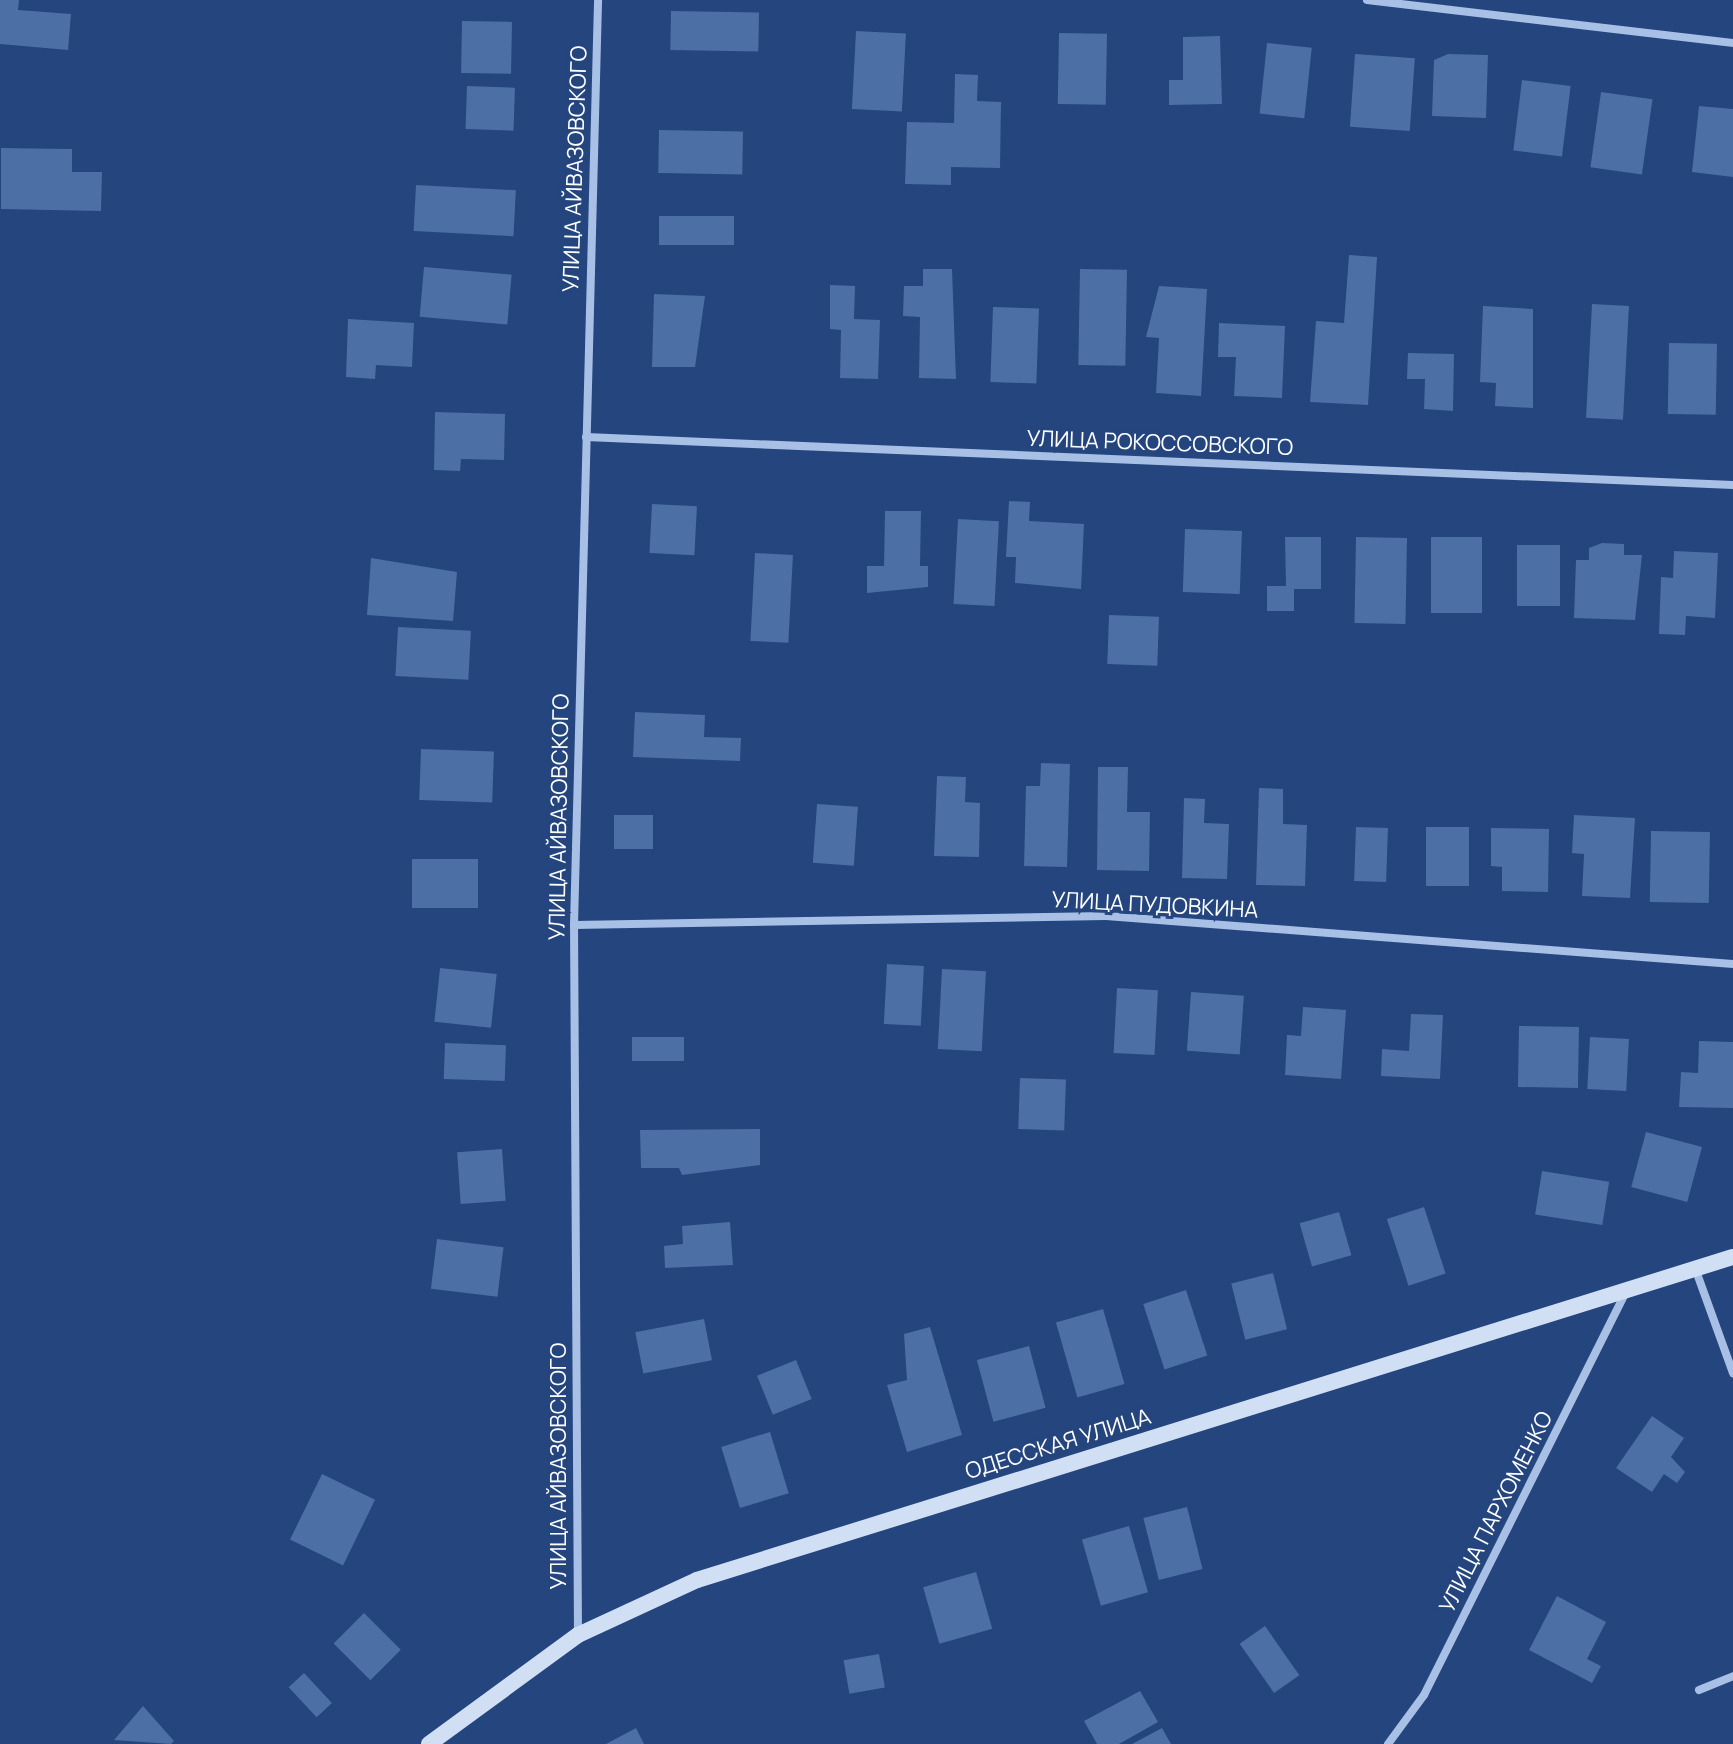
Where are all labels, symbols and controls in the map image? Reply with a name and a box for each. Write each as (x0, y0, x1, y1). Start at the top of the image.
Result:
street label: УЛИЦА АЙВАЗОВСКОГО (558, 45, 592, 293)
street label: УЛИЦА РОКОССОВСКОГО (1026, 425, 1294, 461)
street label: УЛИЦА АЙВАЗОВСКОГО (544, 693, 574, 941)
street label: УЛИЦА ПУДОВКИНА (1051, 886, 1259, 924)
street label: УЛИЦА АЙВАЗОВСКОГО (546, 1343, 572, 1589)
street label: ОДЕССКАЯ УЛИЦА (962, 1403, 1154, 1485)
street label: УЛИЦА ПАРХОМЕНКО (1434, 1407, 1558, 1617)

